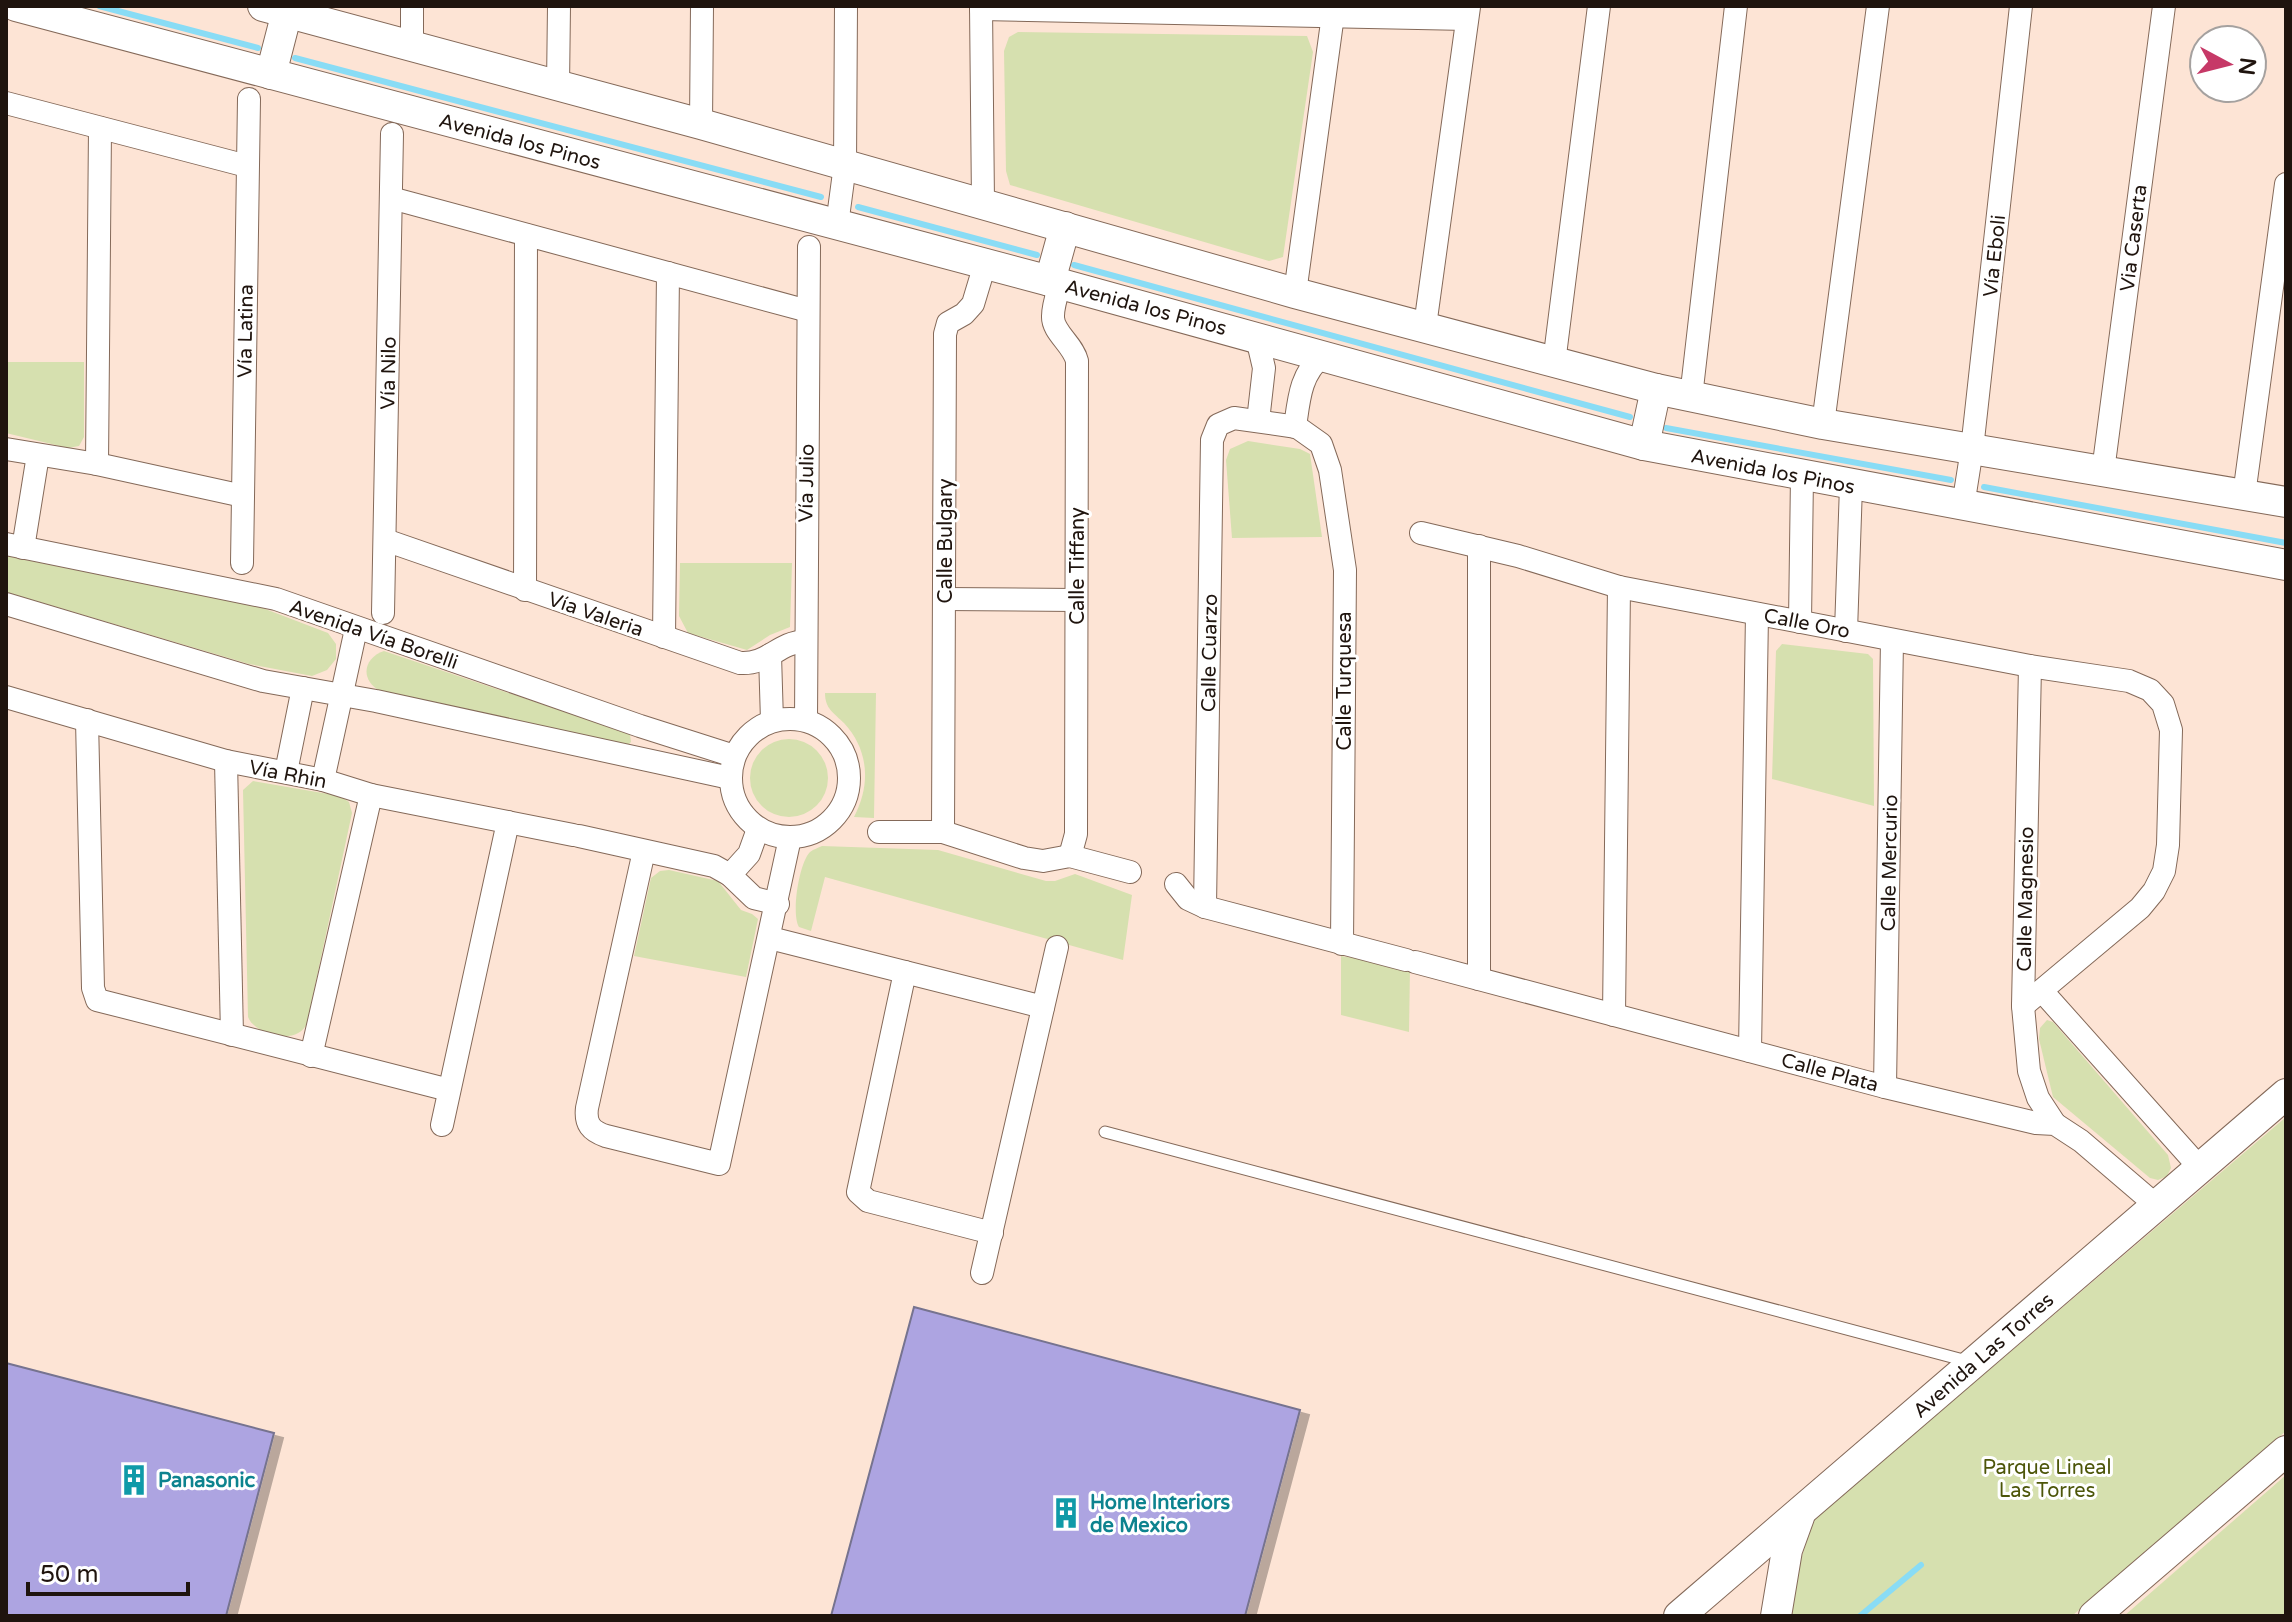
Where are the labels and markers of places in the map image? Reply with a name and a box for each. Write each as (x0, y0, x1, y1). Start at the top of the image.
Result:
building icon: Panasonic (117, 1463, 151, 1497)
place label: Panasonic (158, 1469, 255, 1493)
place label: Home Interiors de Mexico (1090, 1491, 1231, 1538)
building icon: Home Interiors de Mexico (1049, 1496, 1083, 1530)

